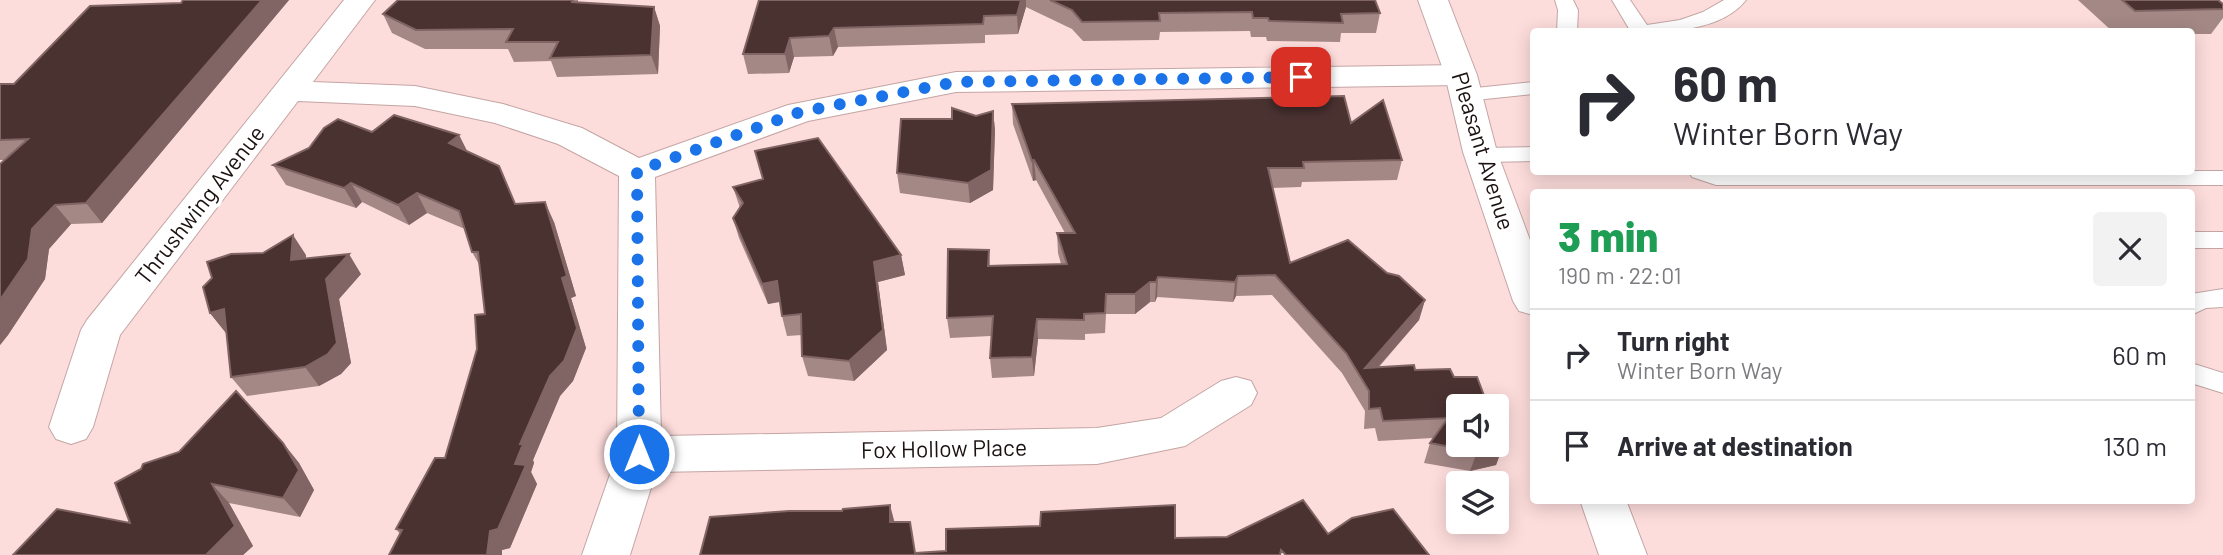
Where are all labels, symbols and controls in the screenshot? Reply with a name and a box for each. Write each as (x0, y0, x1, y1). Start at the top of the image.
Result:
pin (1271, 47, 1331, 107)
text: 60 m (1673, 53, 1778, 112)
icon: right (1558, 56, 1649, 147)
icon: arrive (1282, 58, 1320, 96)
street label: Pleasant Avenue (1447, 68, 1521, 233)
text: Winter Born Way (1673, 113, 1903, 151)
street label: Thrushwing Avenue (128, 119, 270, 290)
text: 3 min (1558, 210, 1658, 260)
button: close (2093, 212, 2167, 286)
text: 190 m · 22:01 (1558, 261, 1682, 289)
text: Turn right (1617, 325, 1730, 356)
icon: right (1558, 336, 1596, 374)
text: 60 m (2112, 339, 2167, 370)
text: Winter Born Way (1617, 356, 1782, 384)
map controls (1446, 394, 1509, 534)
button: sound (1446, 394, 1509, 457)
position arrow (602, 417, 676, 491)
icon: arrive (1558, 427, 1596, 465)
text: Arrive at destination (1617, 430, 1853, 461)
text: 130 m (2103, 430, 2167, 461)
street label: Fox Hollow Place (861, 433, 1027, 463)
button: layers (1446, 471, 1509, 534)

